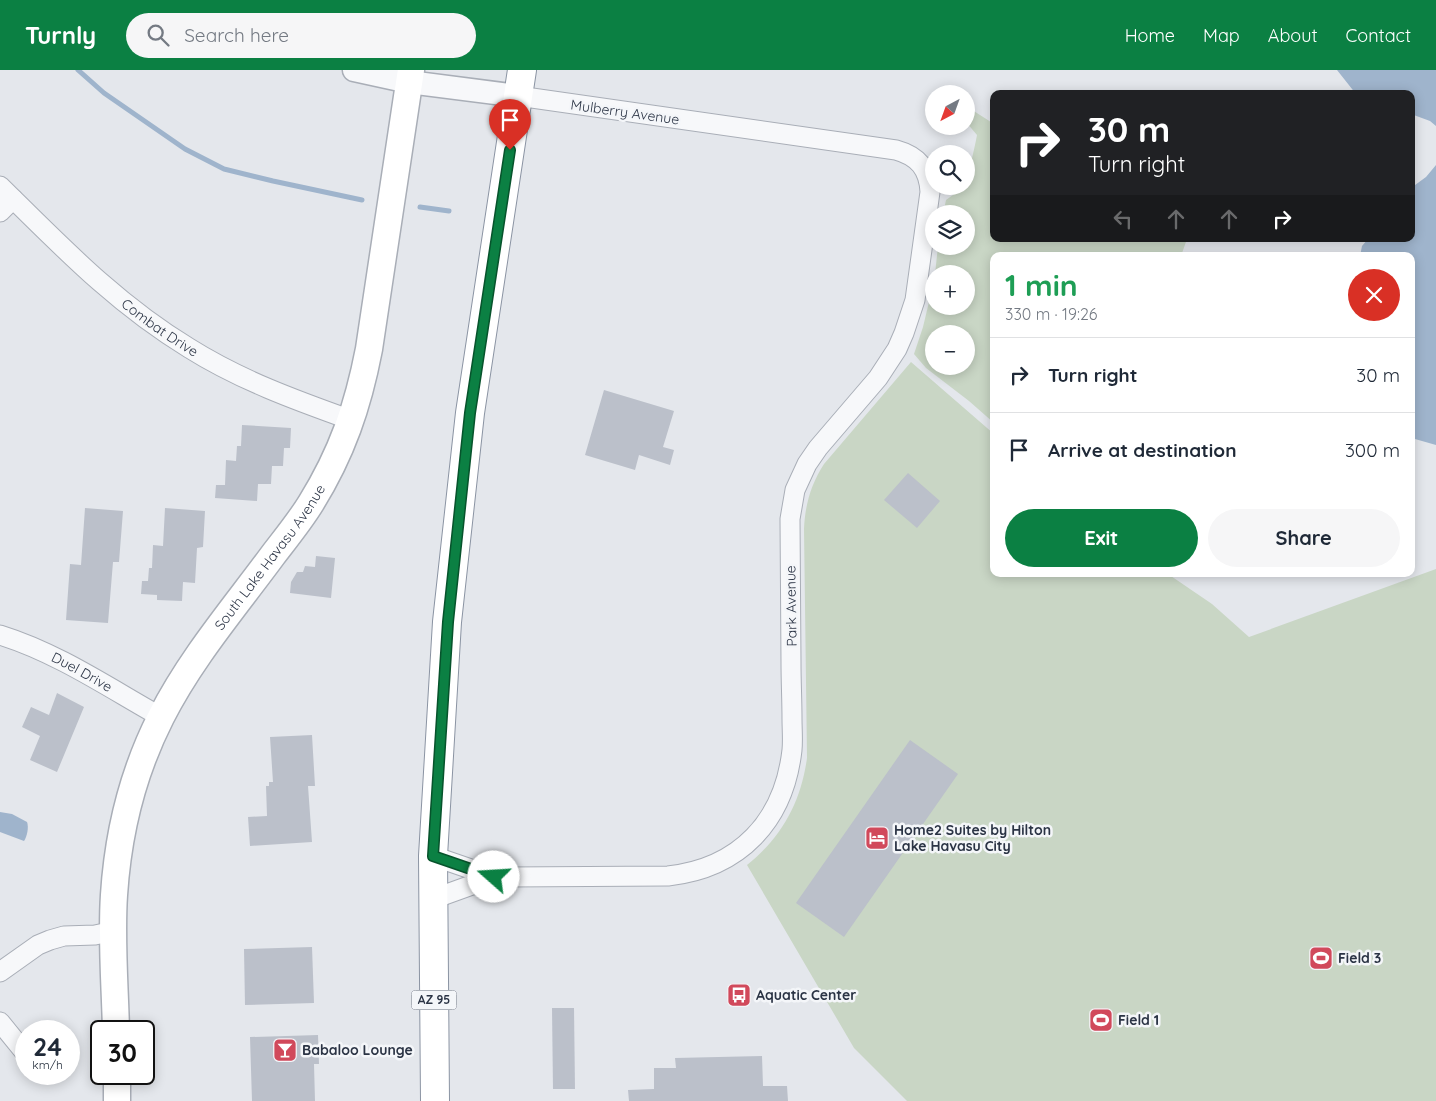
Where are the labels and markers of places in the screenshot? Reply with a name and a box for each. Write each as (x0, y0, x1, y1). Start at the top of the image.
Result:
pin (489, 99, 531, 150)
place label: Home2 Suites by Hilton Lake Havasu City (894, 821, 1051, 855)
hotel icon: Home2 Suites by Hilton Lake Havasu City (864, 825, 890, 851)
sports icon: Field 3 (1308, 945, 1334, 971)
place label: Field 3 (1338, 949, 1381, 967)
bus stop icon: Aquatic Center (726, 982, 752, 1008)
place label: Aquatic Center (756, 986, 856, 1004)
sports icon: Field 1 (1088, 1007, 1114, 1033)
place label: Field 1 (1118, 1011, 1159, 1029)
bar icon: Babaloo Lounge (272, 1037, 298, 1063)
place label: Babaloo Lounge (302, 1041, 413, 1059)

